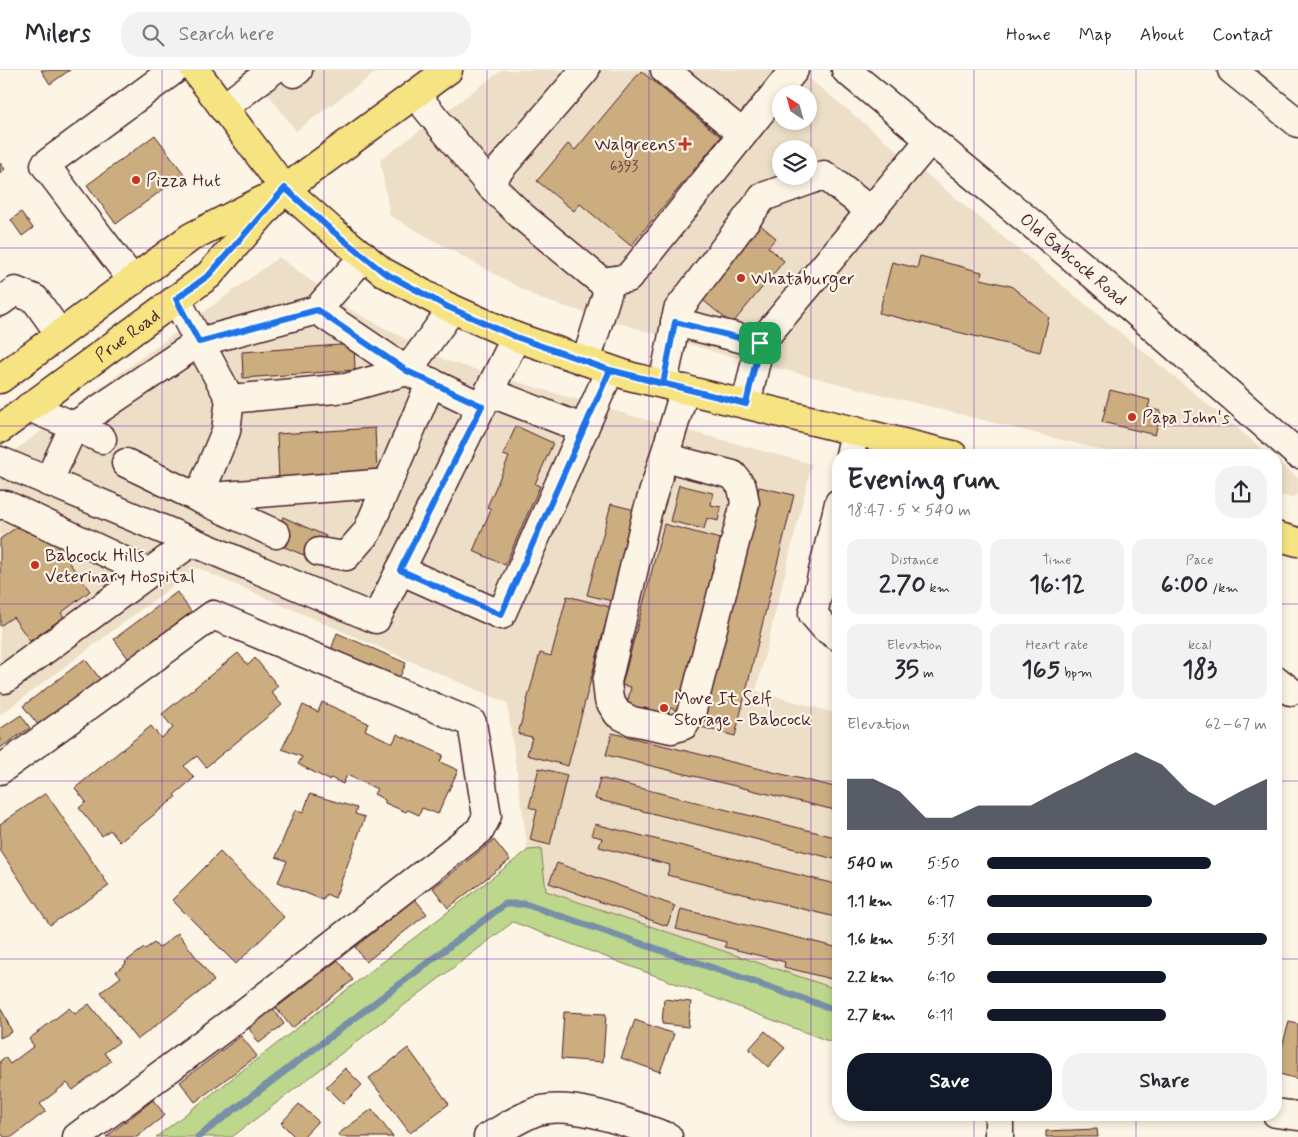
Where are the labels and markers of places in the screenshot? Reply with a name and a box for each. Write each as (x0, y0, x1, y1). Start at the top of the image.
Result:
place label: Walgreens (594, 133, 675, 158)
marker: Walgreens (679, 138, 691, 150)
place label: Pizza Hut (146, 169, 221, 193)
marker: Pizza Hut (130, 174, 142, 186)
place label: Whataburger (751, 267, 855, 292)
marker: Whataburger (735, 272, 747, 284)
pin (739, 322, 781, 364)
place label: Papa John's (1142, 406, 1230, 430)
marker: Papa John's (1126, 411, 1138, 423)
place label: Babcock Hills Veterinary Hospital (45, 544, 195, 589)
marker: Babcock Hills Veterinary Hospital (29, 559, 41, 571)
place label: Move It Self Storage - Babcock (674, 687, 811, 732)
marker: Move It Self Storage - Babcock (658, 702, 670, 714)

